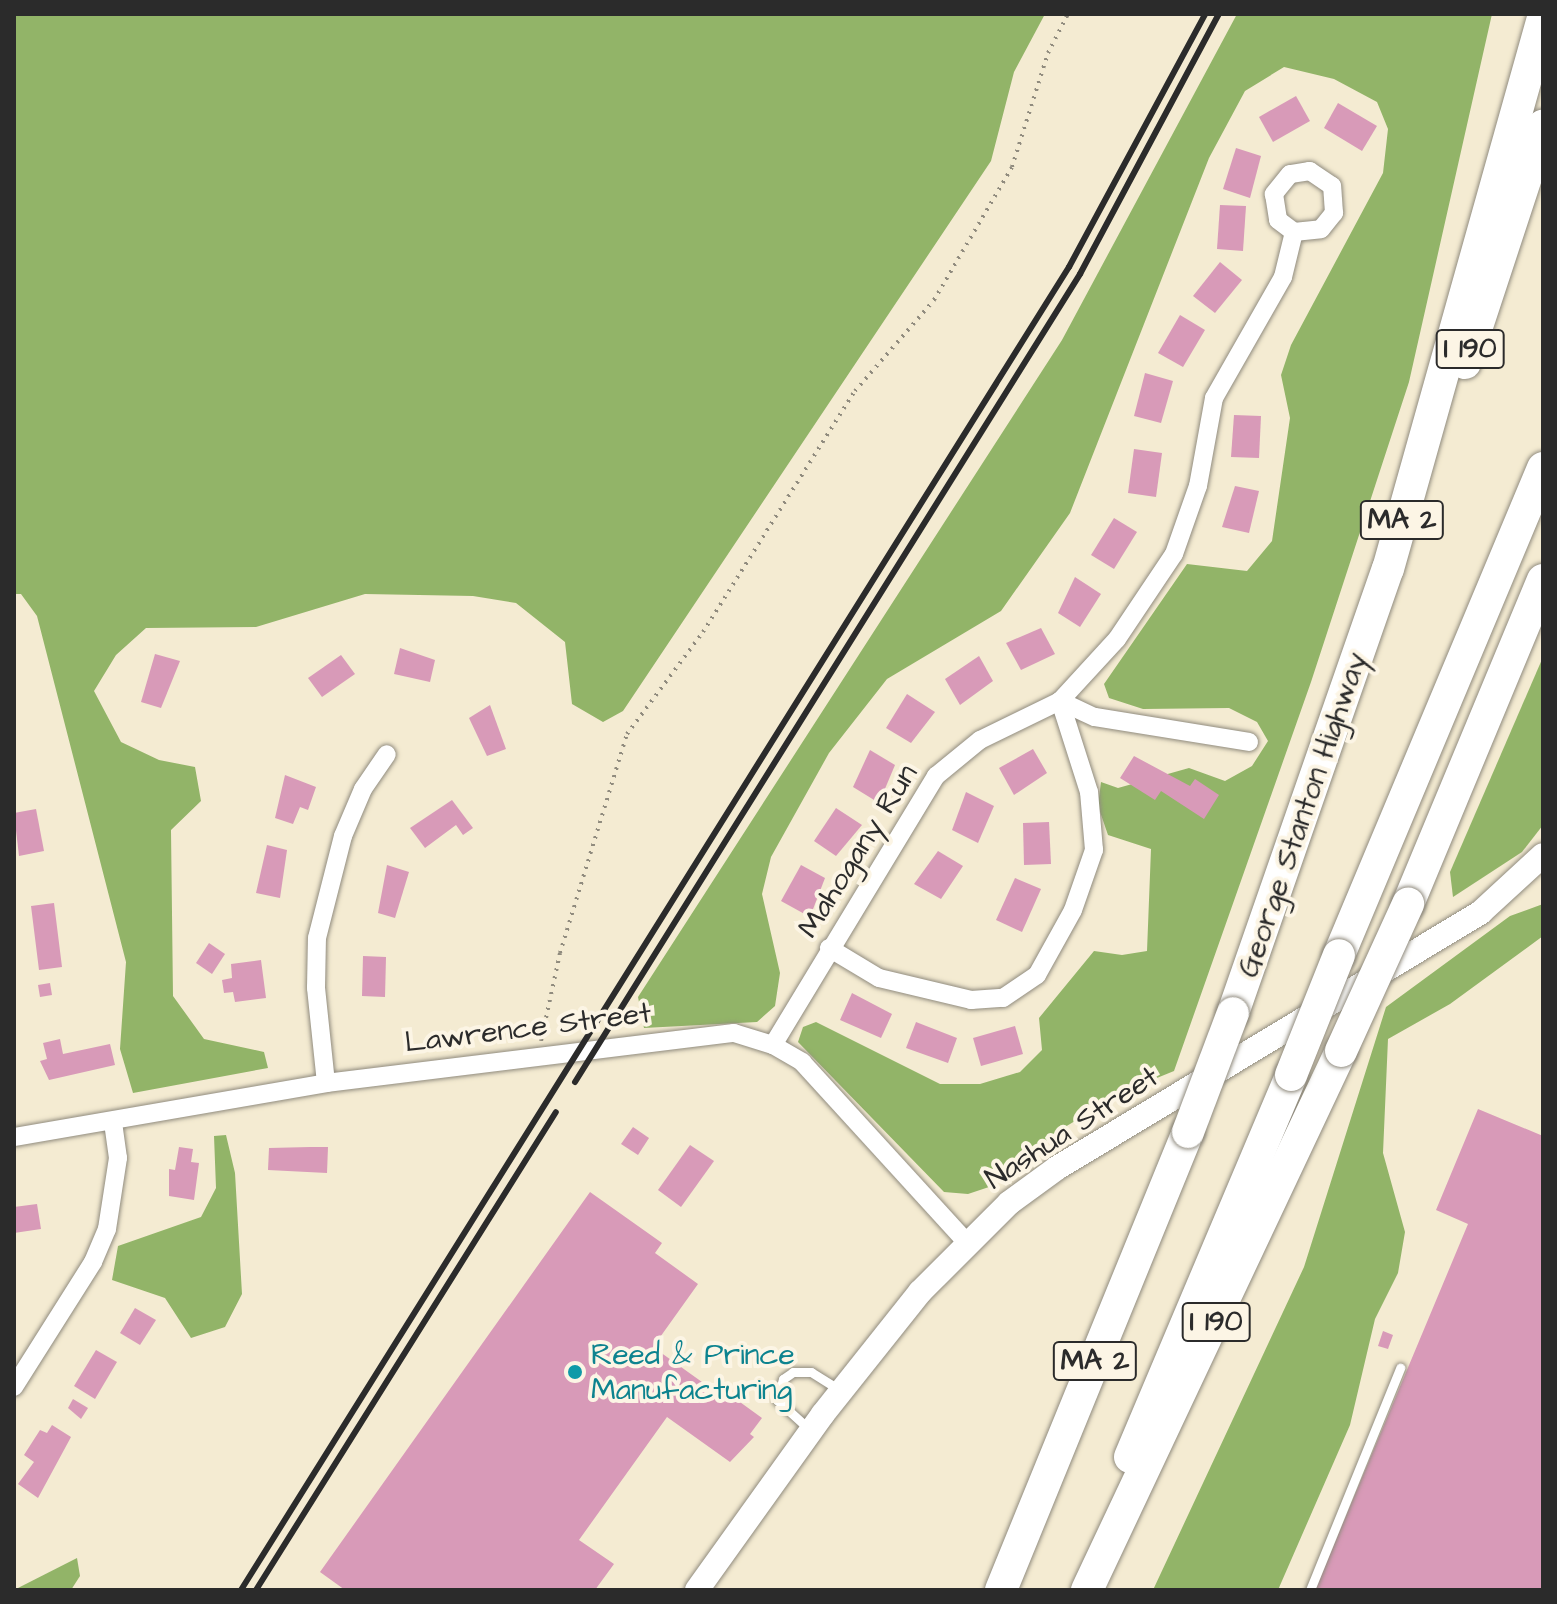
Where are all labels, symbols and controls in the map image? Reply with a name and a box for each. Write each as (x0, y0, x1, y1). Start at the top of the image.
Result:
road number: I 190 (1434, 325, 1506, 373)
road number: MA 2 (1358, 496, 1446, 544)
street label: George Stanton Highway (1230, 648, 1376, 982)
street label: Mahogany Run (790, 758, 926, 944)
street label: Lawrence Street (403, 995, 653, 1061)
street label: Nashua Street (979, 1059, 1165, 1197)
road number: I 190 (1180, 1298, 1252, 1346)
place label: Reed & Prince Manufacturing (591, 1337, 795, 1408)
road number: MA 2 (1051, 1337, 1139, 1385)
marker: Reed & Prince Manufacturing (566, 1363, 584, 1381)

